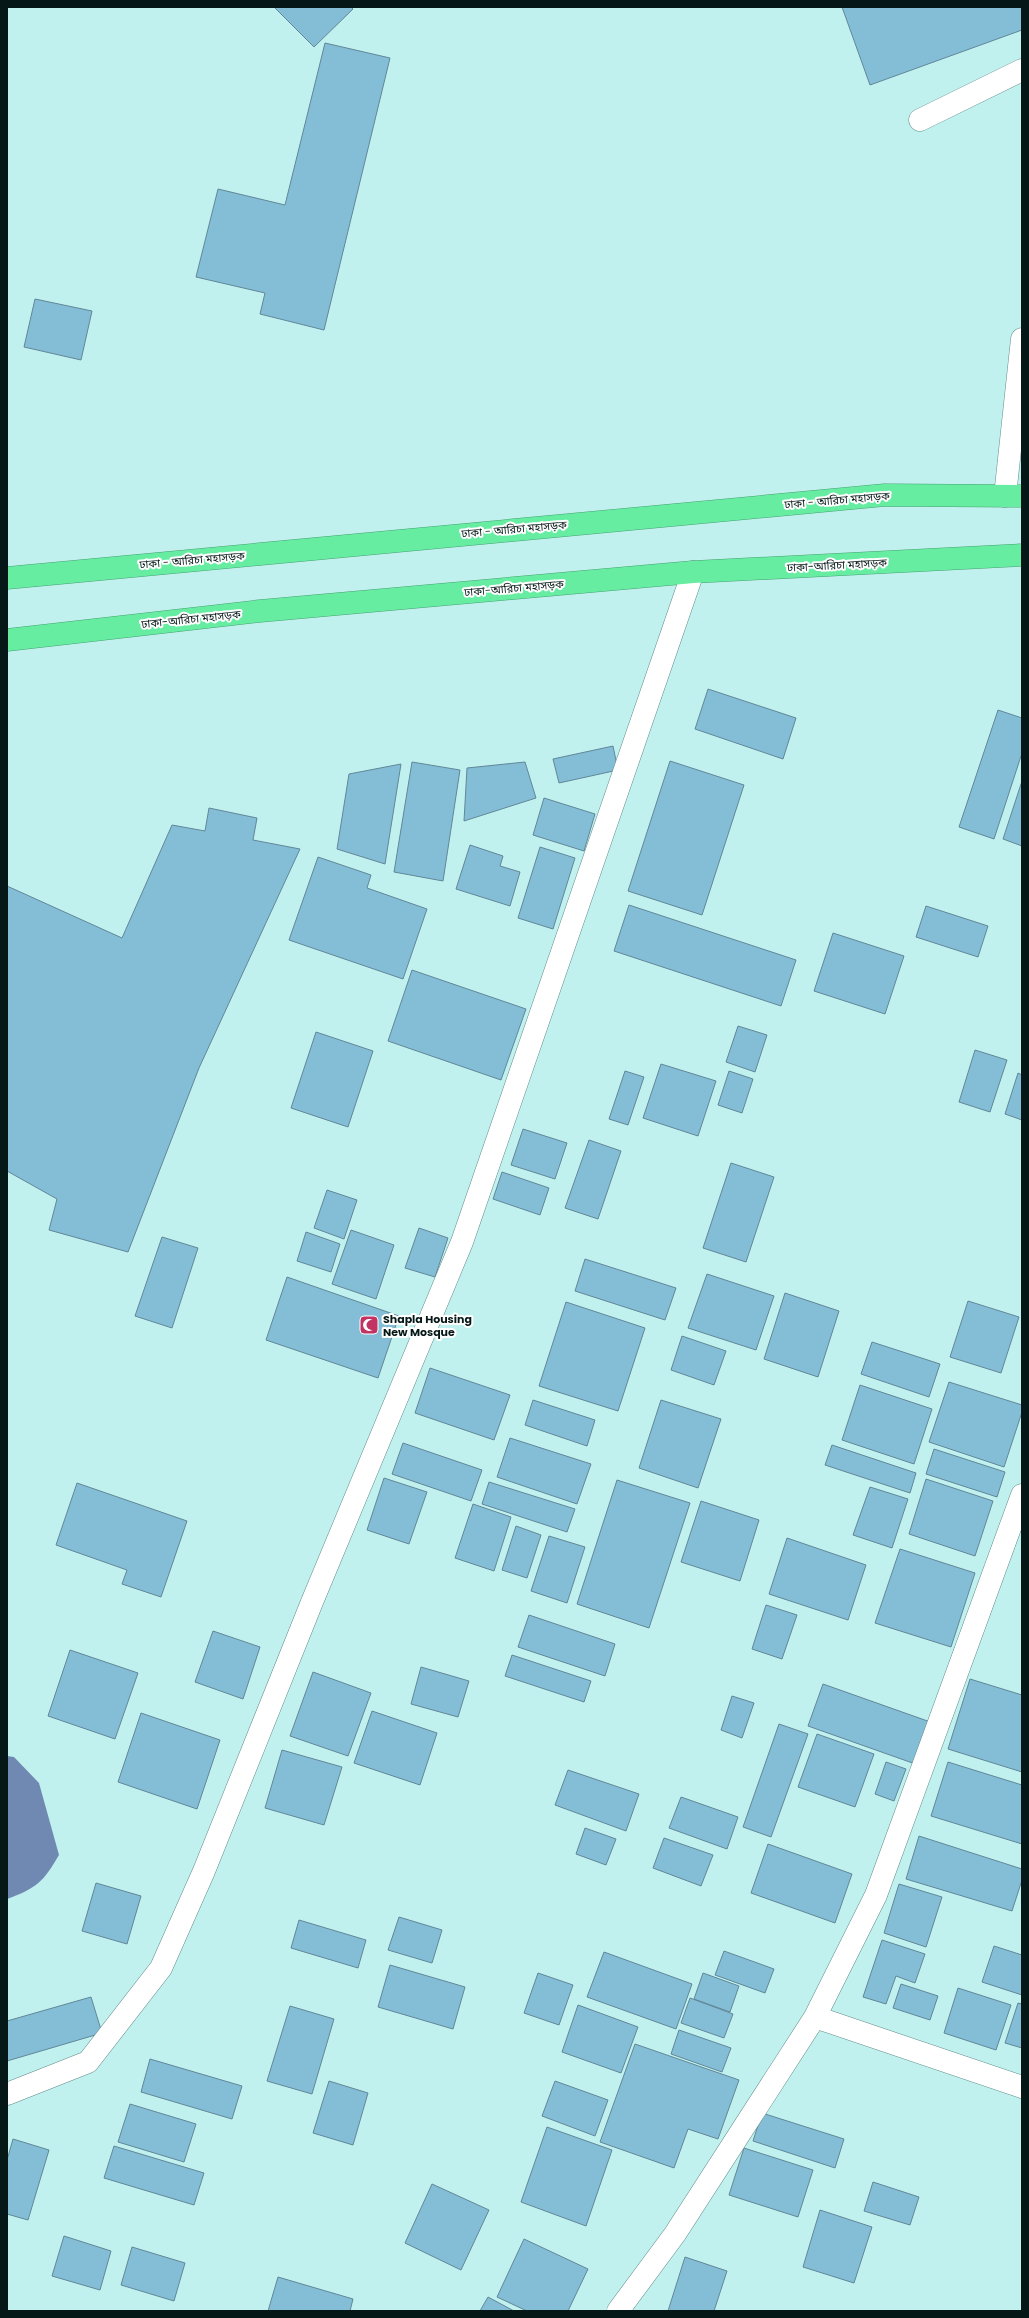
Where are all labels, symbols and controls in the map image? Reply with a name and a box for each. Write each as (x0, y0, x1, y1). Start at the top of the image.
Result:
street label: ঢাকা - আরিচা মহাসড়ক (783, 487, 891, 513)
street label: ঢাকা - আরিচা মহাসড়ক (460, 516, 568, 542)
street label: ঢাকা - আরিচা মহাসড়ক (138, 547, 246, 573)
street label: ঢাকা-আরিচা মহাসড়ক (786, 554, 887, 576)
street label: ঢাকা-আরিচা মহাসড়ক (463, 576, 565, 600)
street label: ঢাকা-আরিচা মহাসড়ক (139, 606, 242, 632)
place label: Shapla Housing New Mosque (383, 1311, 472, 1340)
mosque icon: Shapla Housing New Mosque (358, 1314, 380, 1336)

